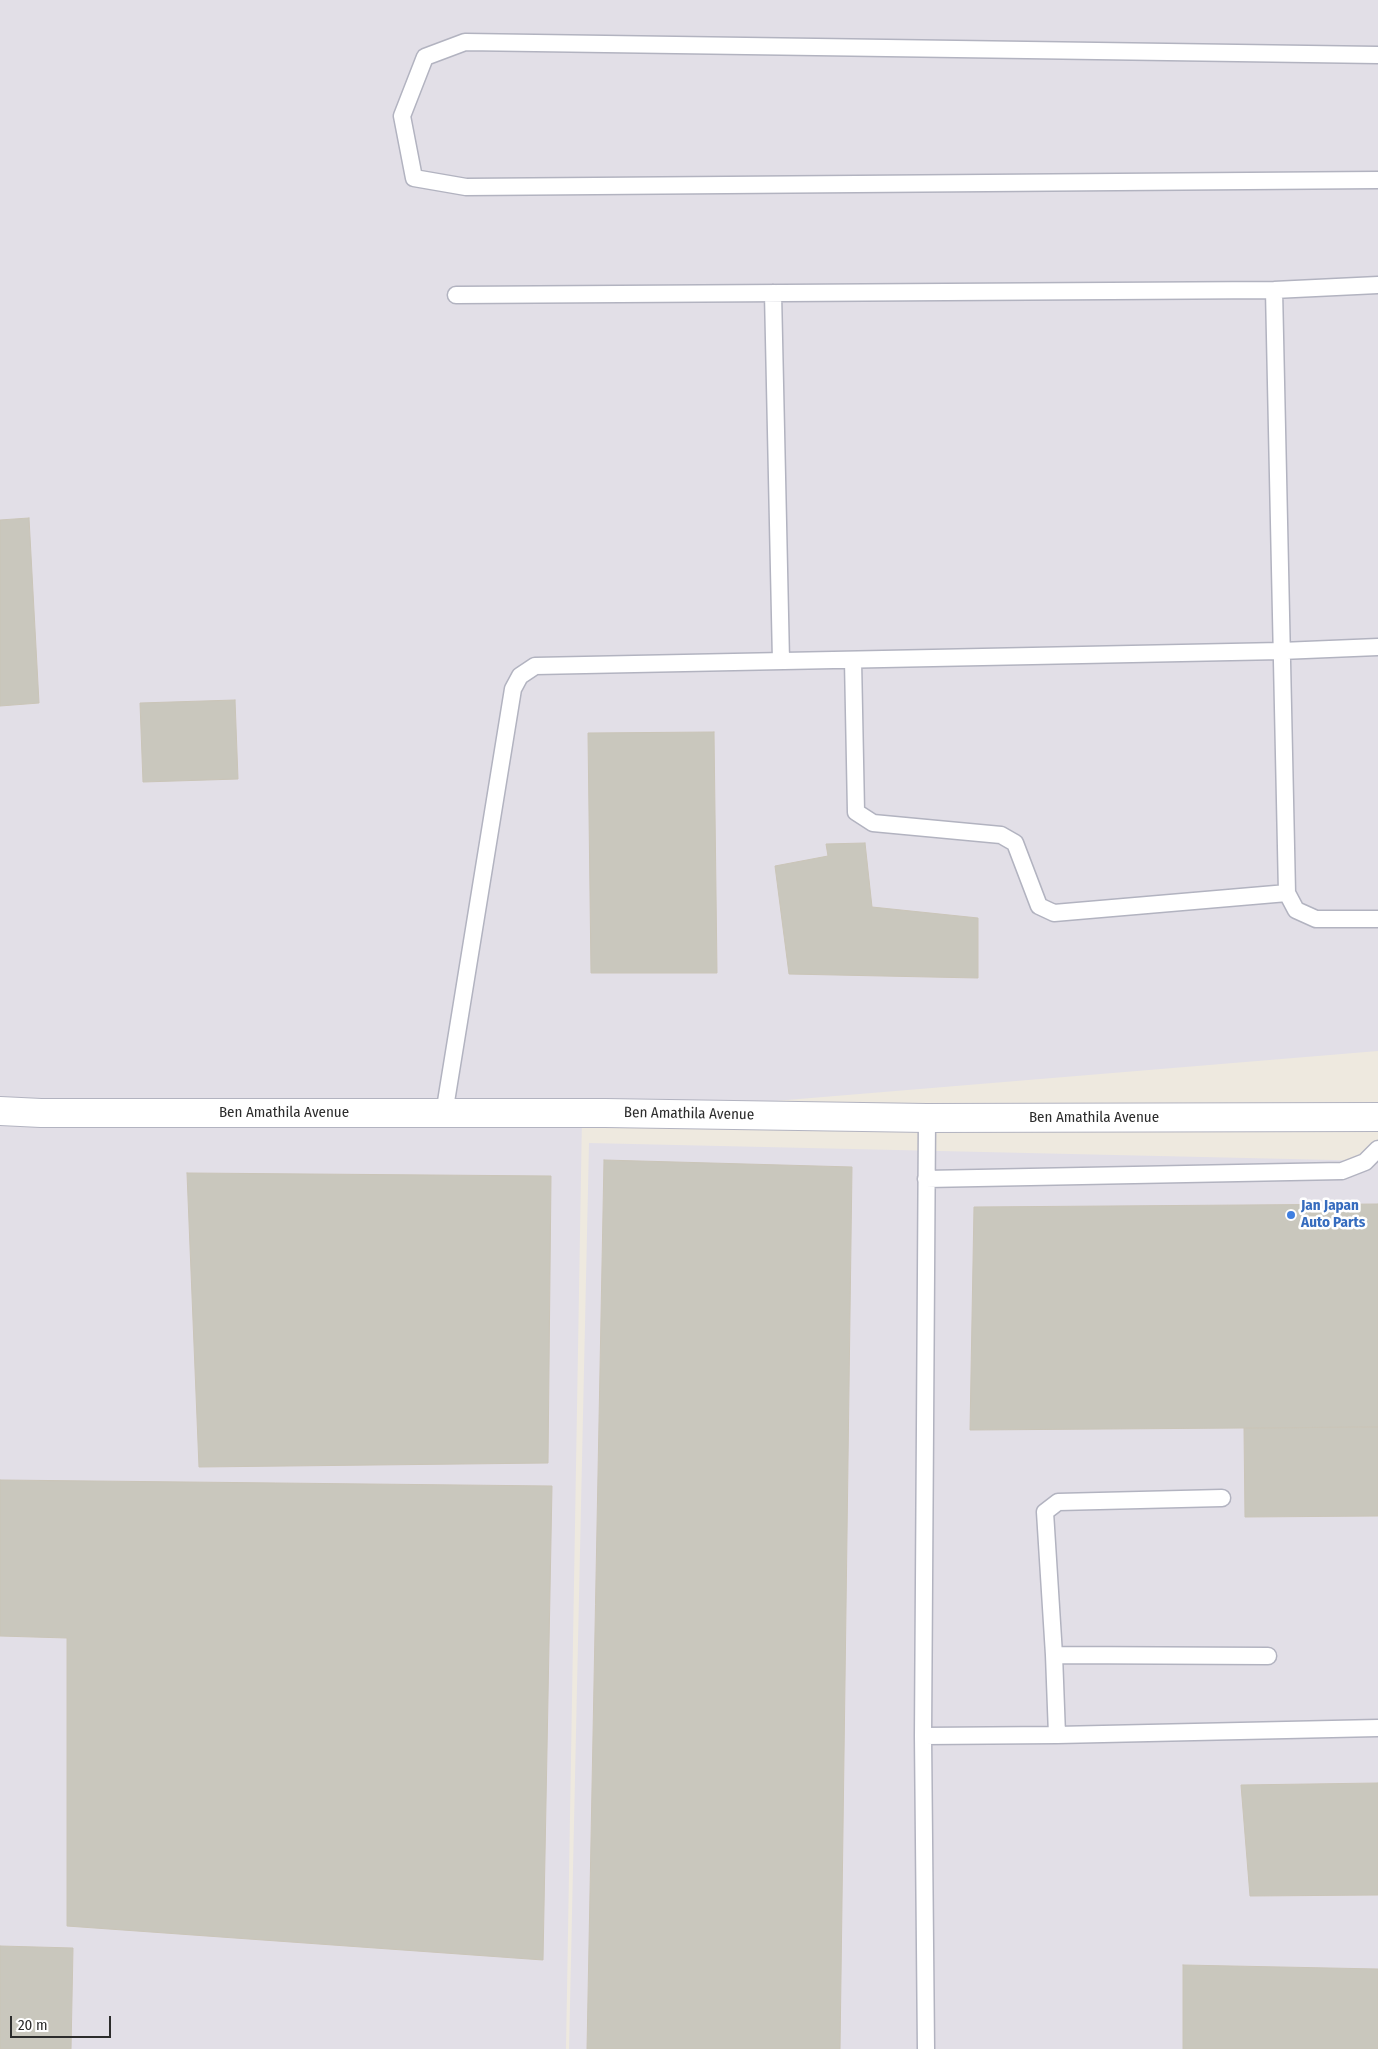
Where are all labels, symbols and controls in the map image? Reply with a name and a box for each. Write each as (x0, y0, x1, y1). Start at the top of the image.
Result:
street label: Ben Amathila Avenue (219, 1104, 349, 1122)
street label: Ben Amathila Avenue (624, 1104, 754, 1124)
street label: Ben Amathila Avenue (1029, 1109, 1159, 1127)
place label: Jan Japan Auto Parts (1301, 1197, 1365, 1232)
marker: Jan Japan Auto Parts (1285, 1209, 1297, 1221)
scale bar (12, 2006, 114, 2038)
text: 20 m (18, 2016, 48, 2034)

